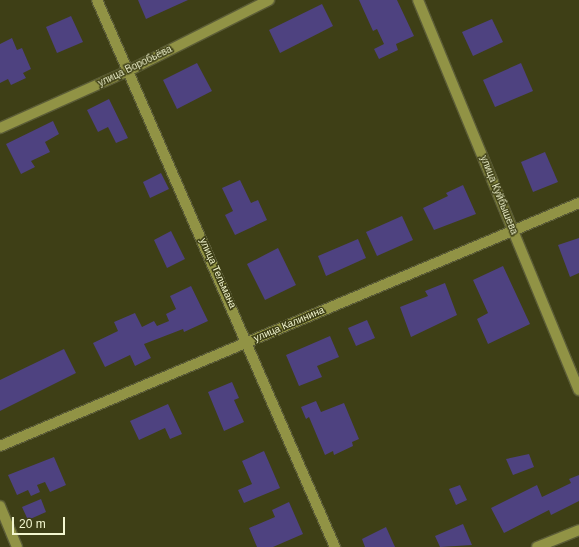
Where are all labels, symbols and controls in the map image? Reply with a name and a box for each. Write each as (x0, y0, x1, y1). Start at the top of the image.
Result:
street label: улица Воробьёва (96, 43, 174, 89)
street label: улица Куйбышева (478, 154, 520, 236)
street label: улица Тельмана (197, 236, 239, 310)
street label: улица Калинина (252, 304, 326, 344)
scale bar (14, 509, 67, 535)
text: 20 m (19, 517, 46, 531)

